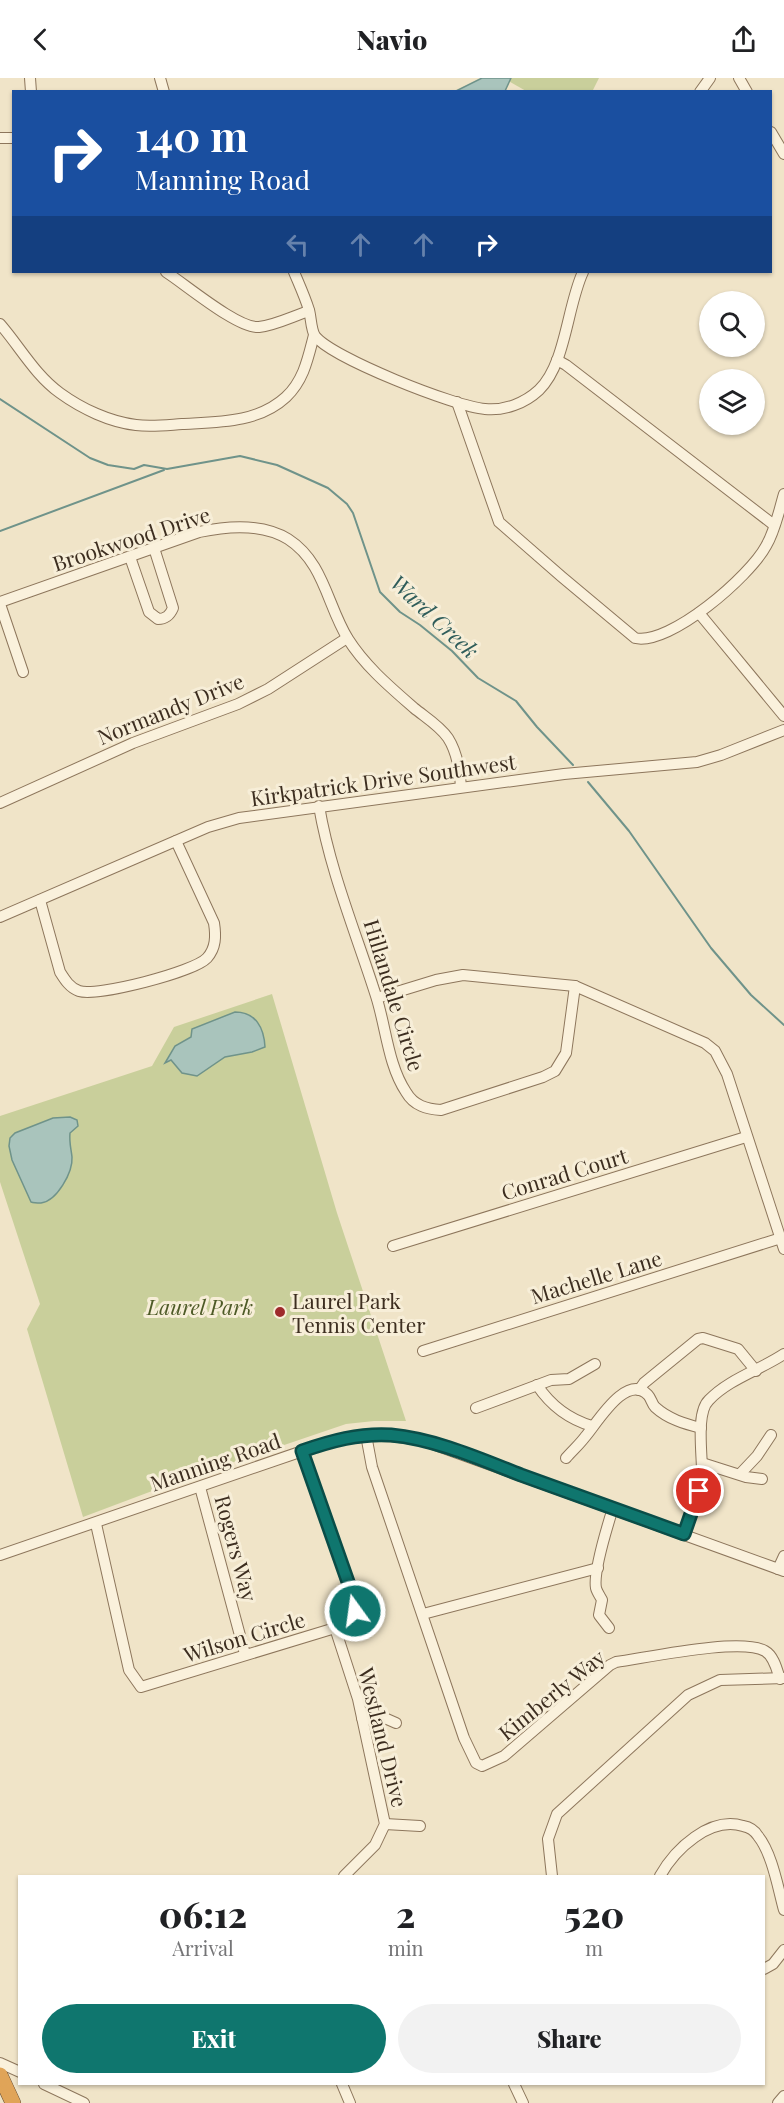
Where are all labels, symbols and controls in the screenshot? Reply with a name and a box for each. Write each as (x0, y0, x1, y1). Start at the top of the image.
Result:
text: Navio (357, 21, 427, 57)
icon: back (24, 23, 57, 56)
icon: share (727, 23, 760, 56)
text: 140 m (135, 107, 248, 163)
icon: right (36, 114, 114, 192)
text: Manning Road (135, 161, 310, 197)
icon: left (281, 228, 314, 261)
icon: ahead (344, 228, 377, 261)
icon: ahead (407, 228, 440, 261)
icon: right (470, 228, 503, 261)
map controls (699, 291, 765, 435)
button: search (699, 291, 765, 357)
button: layers (699, 369, 765, 435)
street label: Brookwood Drive (49, 499, 213, 577)
water label: Ward Creek (384, 567, 486, 665)
street label: Normandy Drive (93, 666, 247, 750)
street label: Kirkpatrick Drive Southwest (249, 746, 518, 811)
street label: Hillandale Circle (359, 916, 431, 1074)
street label: Conrad Court (497, 1140, 631, 1205)
street label: Machelle Lane (527, 1243, 665, 1309)
place label: Laurel Park Tennis Center (292, 1286, 426, 1338)
park label: Laurel Park (146, 1292, 253, 1320)
marker: Laurel Park Tennis Center (273, 1305, 287, 1319)
street label: Manning Road (146, 1426, 284, 1496)
pin (673, 1465, 724, 1516)
icon: arrive (682, 1474, 715, 1507)
street label: Rogers Way (209, 1492, 265, 1605)
position arrow (323, 1579, 387, 1643)
street label: Wilson Circle (179, 1604, 308, 1668)
street label: Kimberly Way (492, 1642, 610, 1746)
street label: Westland Drive (353, 1663, 415, 1810)
text: 06:12 (159, 1889, 247, 1937)
text: 2 (396, 1889, 415, 1937)
text: 520 (564, 1889, 624, 1937)
text: Arrival (172, 1934, 234, 1961)
text: min (388, 1934, 423, 1961)
text: m (585, 1934, 603, 1961)
button: Exit (42, 2004, 386, 2073)
button: Share (398, 2004, 741, 2073)

